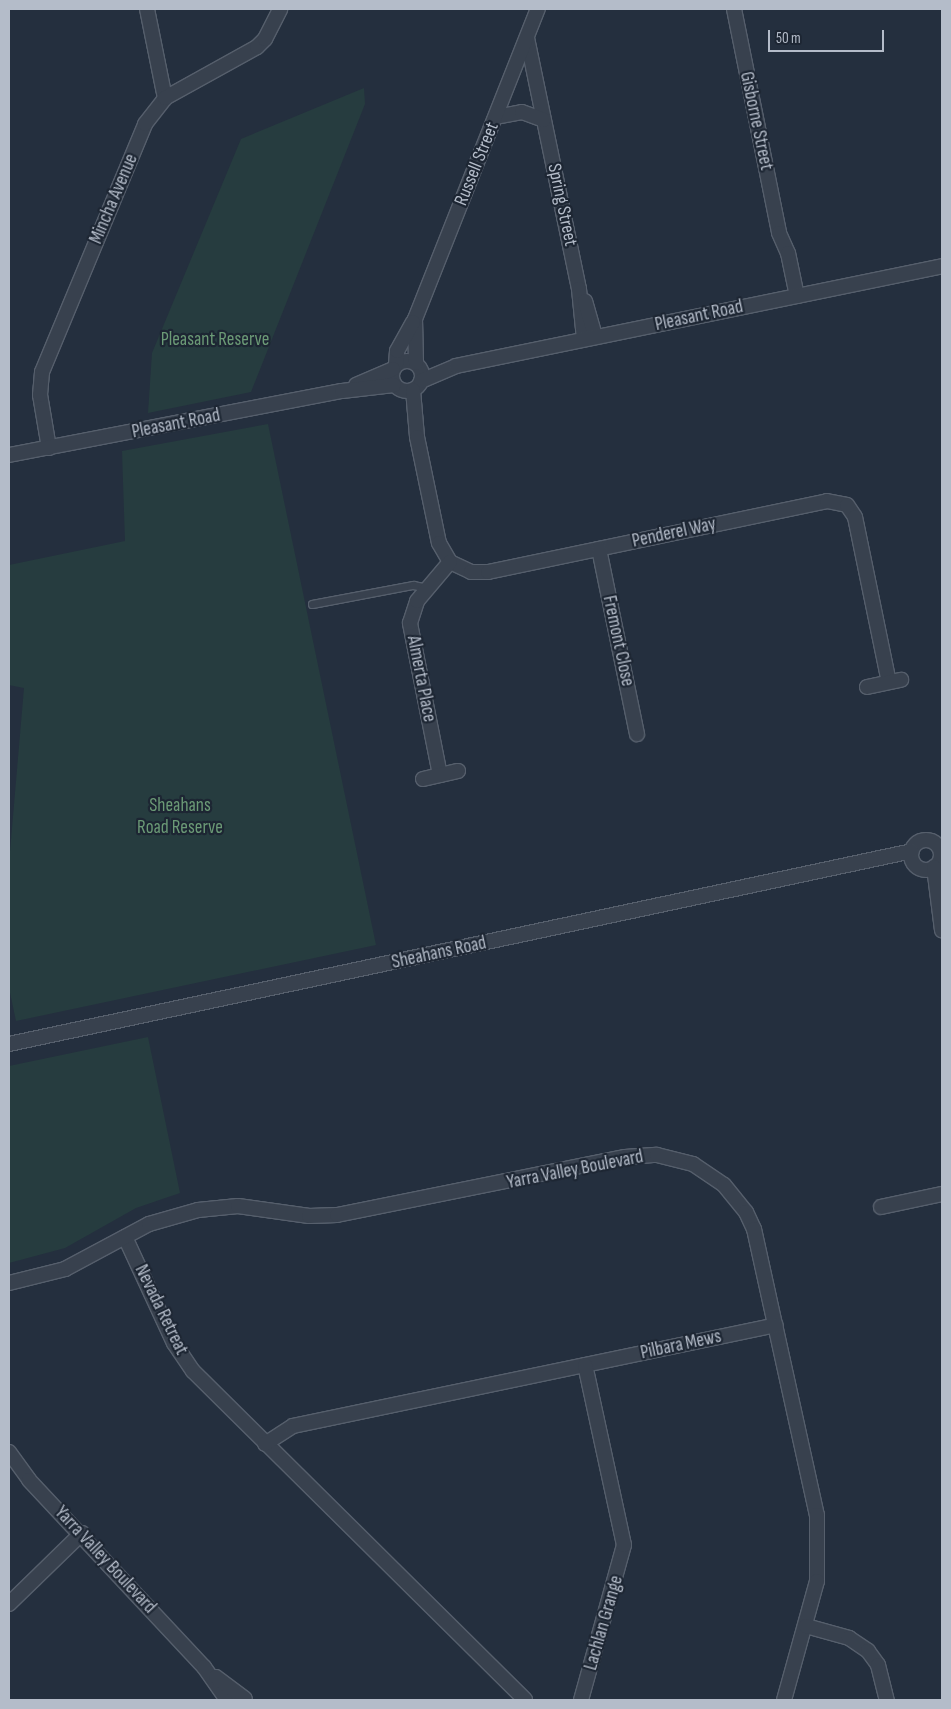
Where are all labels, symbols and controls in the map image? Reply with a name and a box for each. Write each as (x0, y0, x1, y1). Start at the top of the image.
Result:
scale bar (771, 20, 887, 52)
text: 50 m (776, 29, 801, 48)
street label: Gisborne Street (734, 70, 778, 172)
street label: Russell Street (450, 119, 504, 209)
street label: Mincha Avenue (85, 151, 143, 247)
street label: Spring Street (542, 162, 582, 248)
street label: Pleasant Road (653, 296, 745, 336)
park label: Pleasant Reserve (161, 329, 269, 351)
street label: Pleasant Road (130, 404, 222, 444)
street label: Penderel Way (630, 513, 718, 553)
street label: Fremont Close (597, 594, 639, 688)
street label: Almerta Place (401, 634, 441, 724)
park label: Sheahans Road Reserve (137, 795, 223, 839)
street label: Sheahans Road (390, 932, 488, 974)
street label: Yarra Valley Boulevard (505, 1146, 645, 1194)
street label: Nevada Retreat (129, 1261, 193, 1359)
street label: Pilbara Mews (638, 1325, 724, 1365)
street label: Yarra Valley Boulevard (49, 1502, 161, 1618)
street label: Lachlan Grange (580, 1573, 628, 1673)

